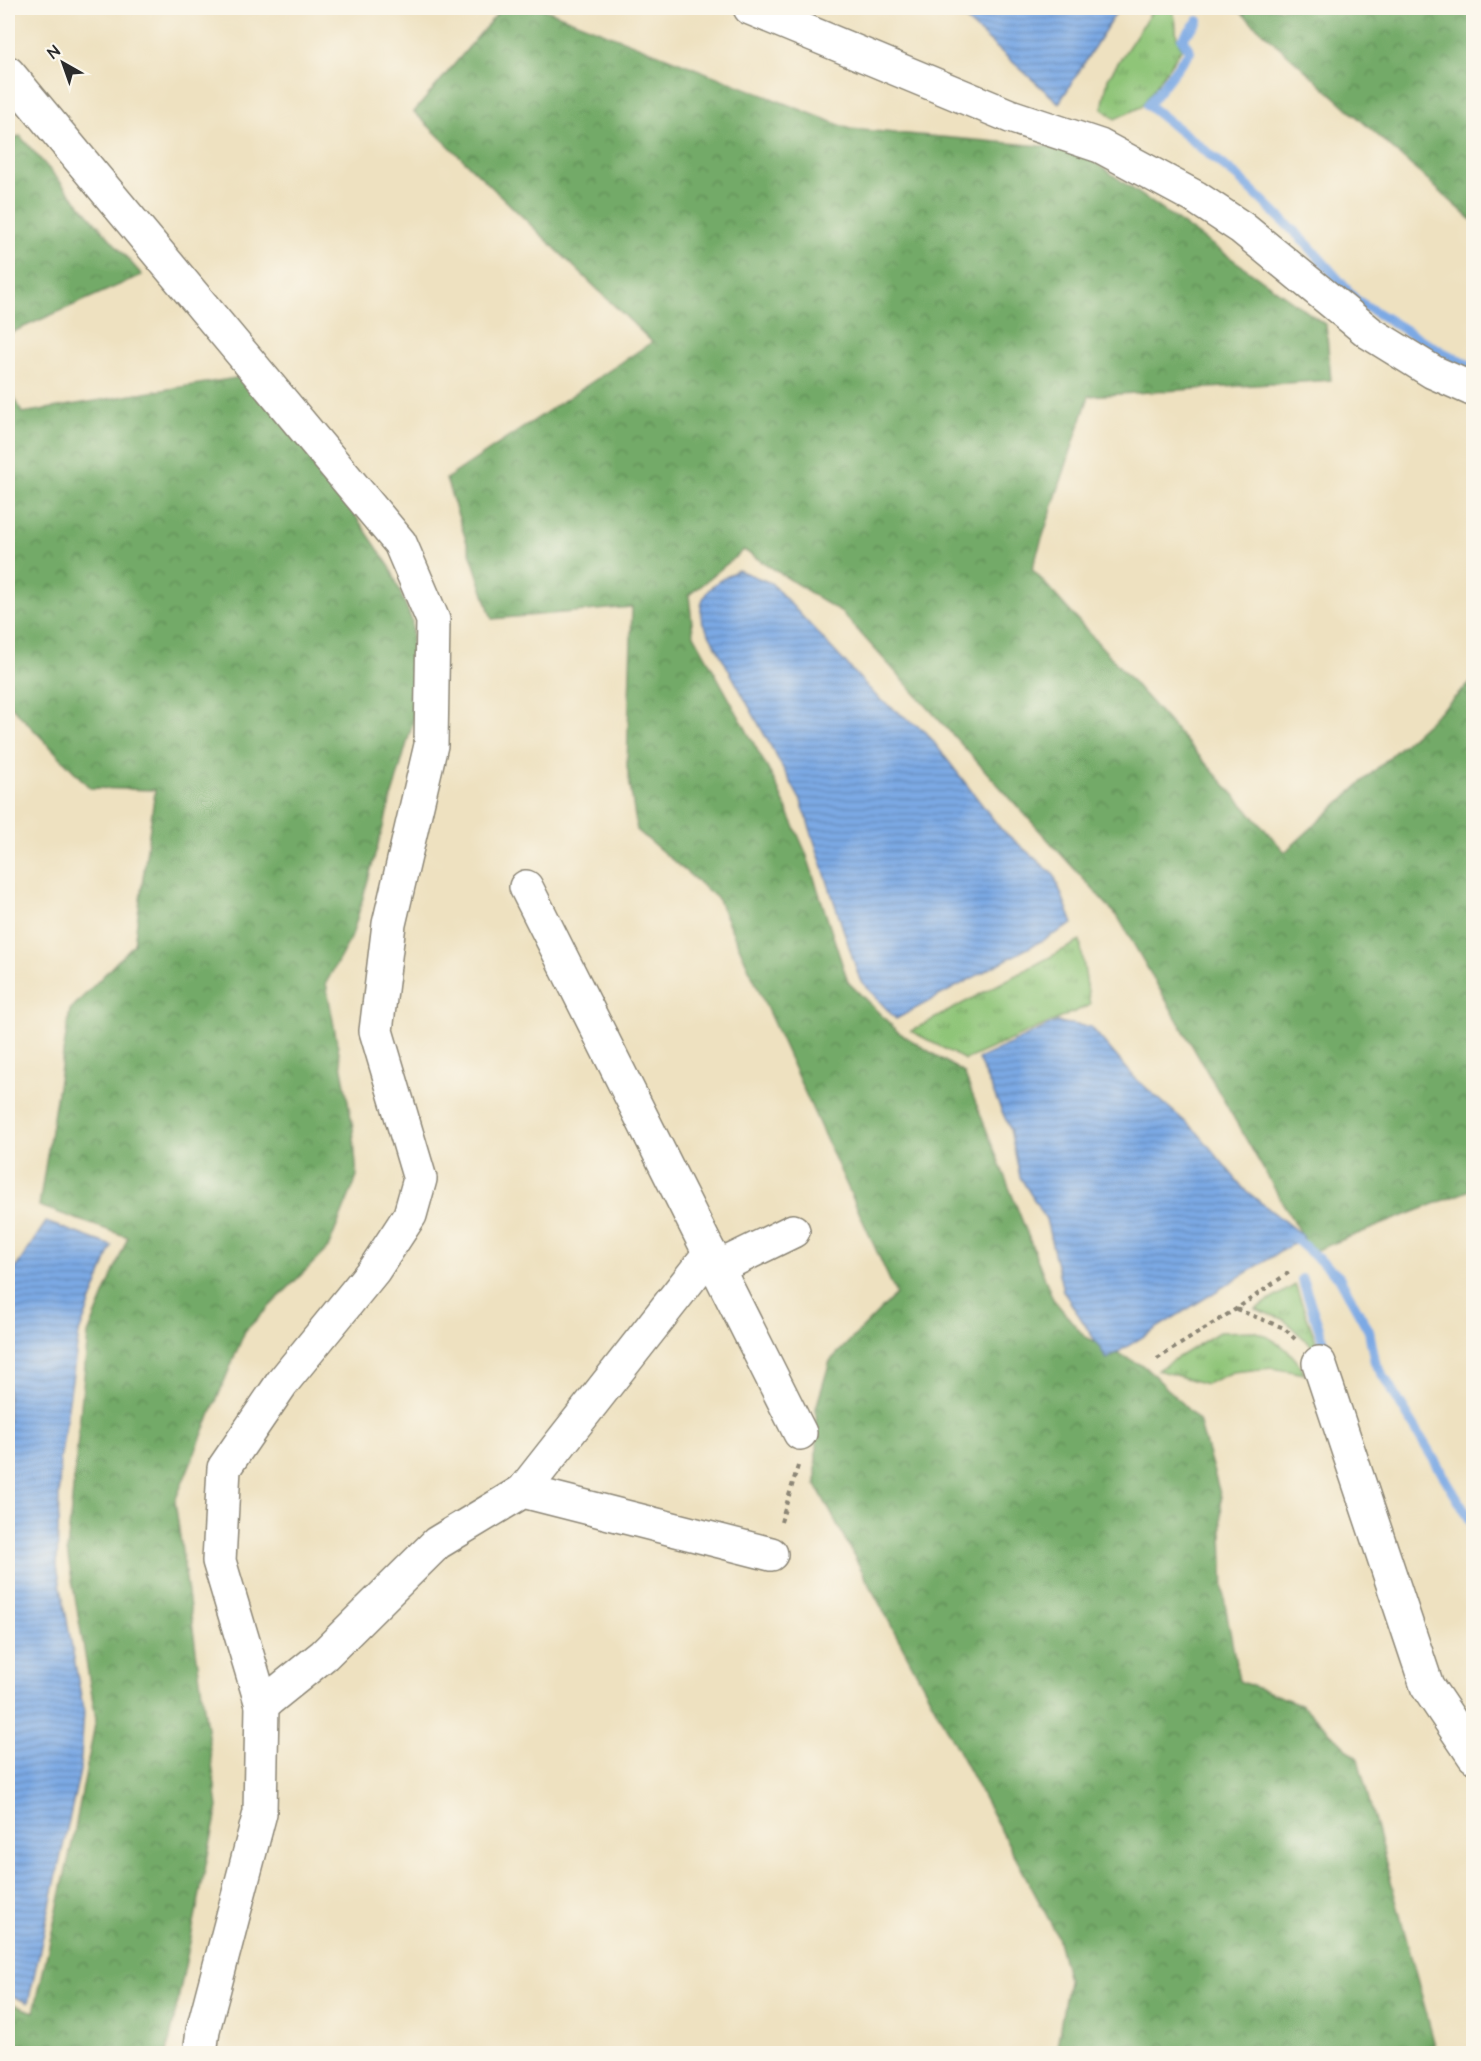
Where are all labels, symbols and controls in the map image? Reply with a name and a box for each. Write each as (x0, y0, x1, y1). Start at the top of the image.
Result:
north arrow (33, 33, 93, 93)
text: N (43, 41, 65, 64)

